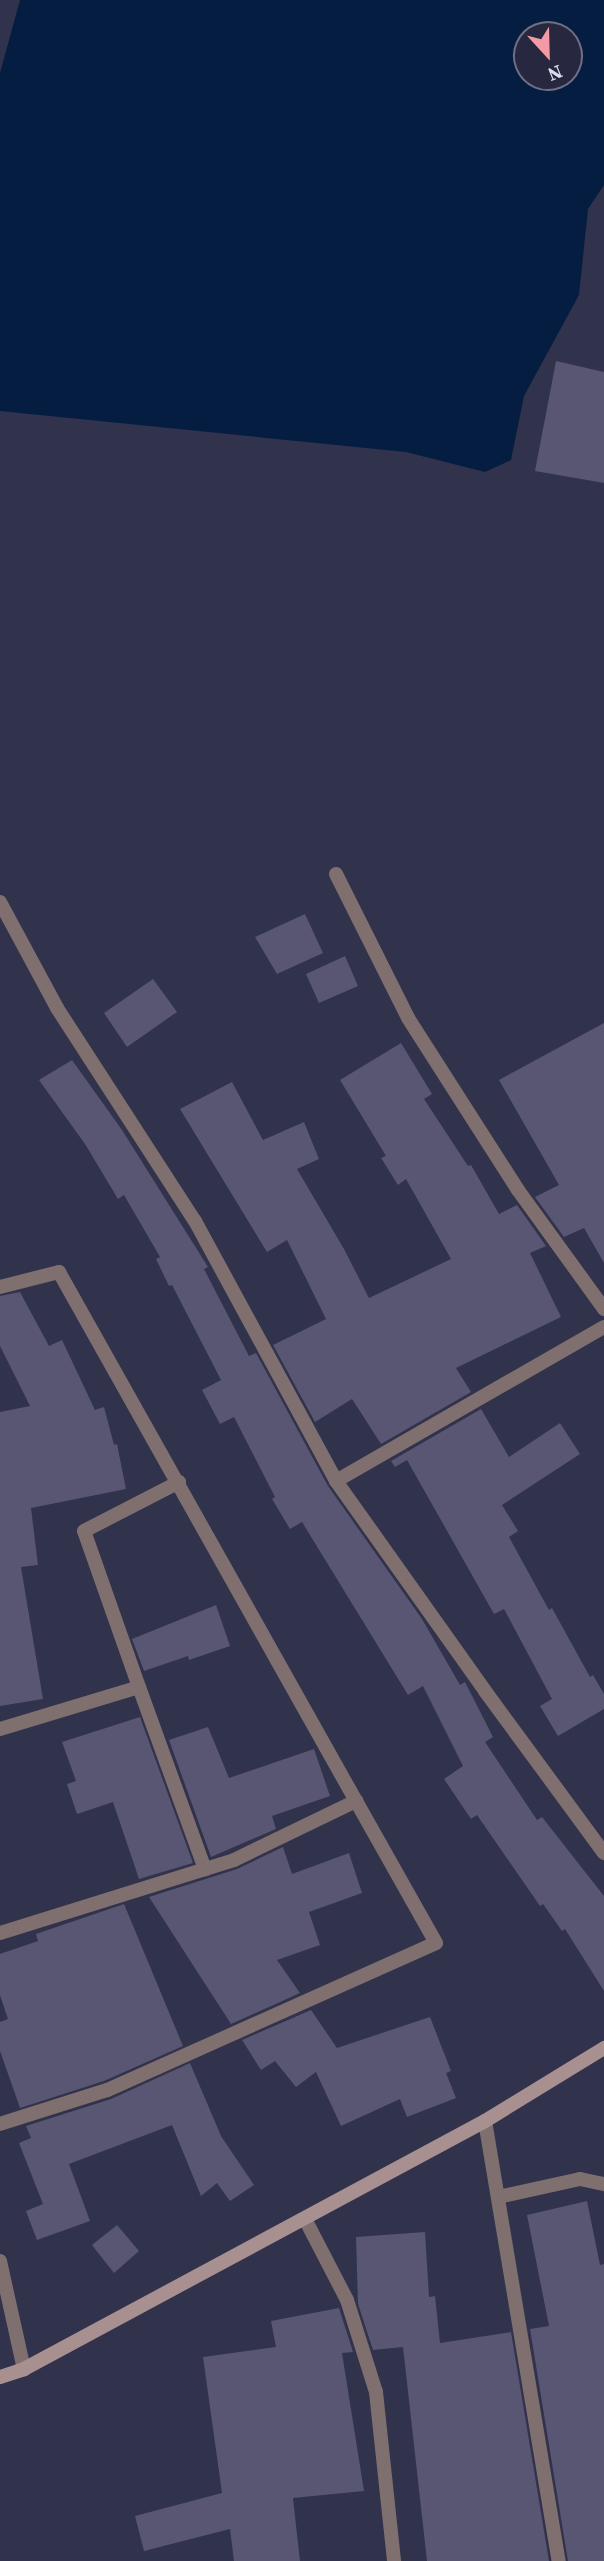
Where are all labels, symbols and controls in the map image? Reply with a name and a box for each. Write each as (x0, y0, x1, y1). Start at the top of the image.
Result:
north arrow (513, 21, 583, 91)
text: N (544, 59, 566, 88)

